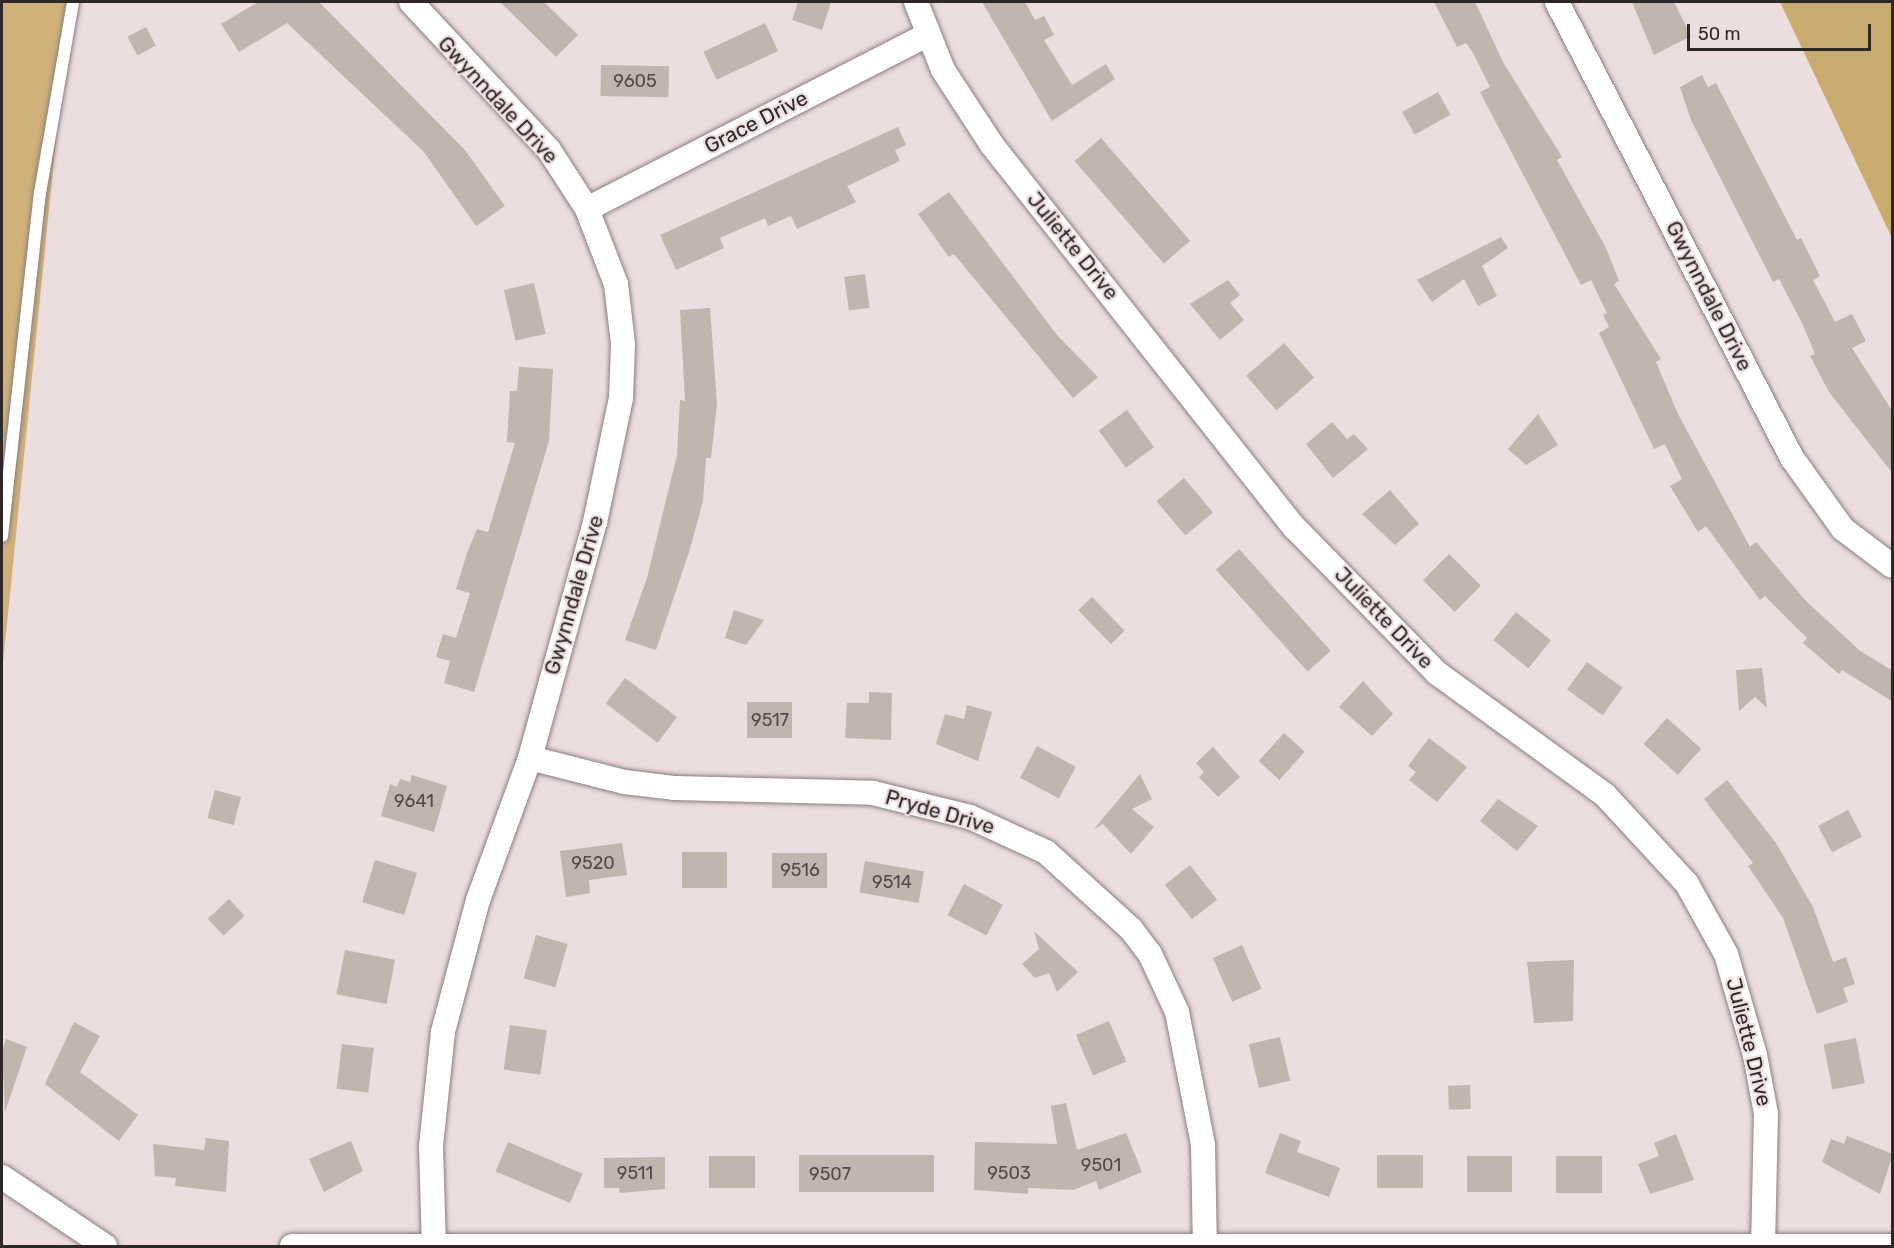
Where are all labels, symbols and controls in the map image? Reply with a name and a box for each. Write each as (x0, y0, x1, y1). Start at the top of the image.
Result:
scale bar (1690, 12, 1874, 50)
text: 50 m (1698, 23, 1741, 45)
street label: Gwynndale Drive (433, 31, 563, 169)
house number: 9605 (613, 70, 657, 92)
street label: Grace Drive (700, 85, 812, 159)
street label: Juliette Drive (1022, 187, 1124, 305)
street label: Gwynndale Drive (1660, 217, 1758, 375)
street label: Gwynndale Drive (539, 512, 609, 678)
street label: Juliette Drive (1329, 562, 1439, 674)
house number: 9517 (751, 709, 789, 731)
street label: Pryde Drive (882, 784, 998, 840)
house number: 9641 (394, 790, 434, 812)
house number: 9520 (571, 852, 615, 874)
house number: 9516 (780, 859, 820, 881)
house number: 9514 (872, 871, 912, 893)
street label: Juliette Drive (1721, 975, 1777, 1109)
house number: 9501 (1081, 1154, 1121, 1176)
house number: 9511 (617, 1162, 653, 1184)
house number: 9503 (987, 1162, 1031, 1184)
house number: 9507 (809, 1163, 851, 1185)

